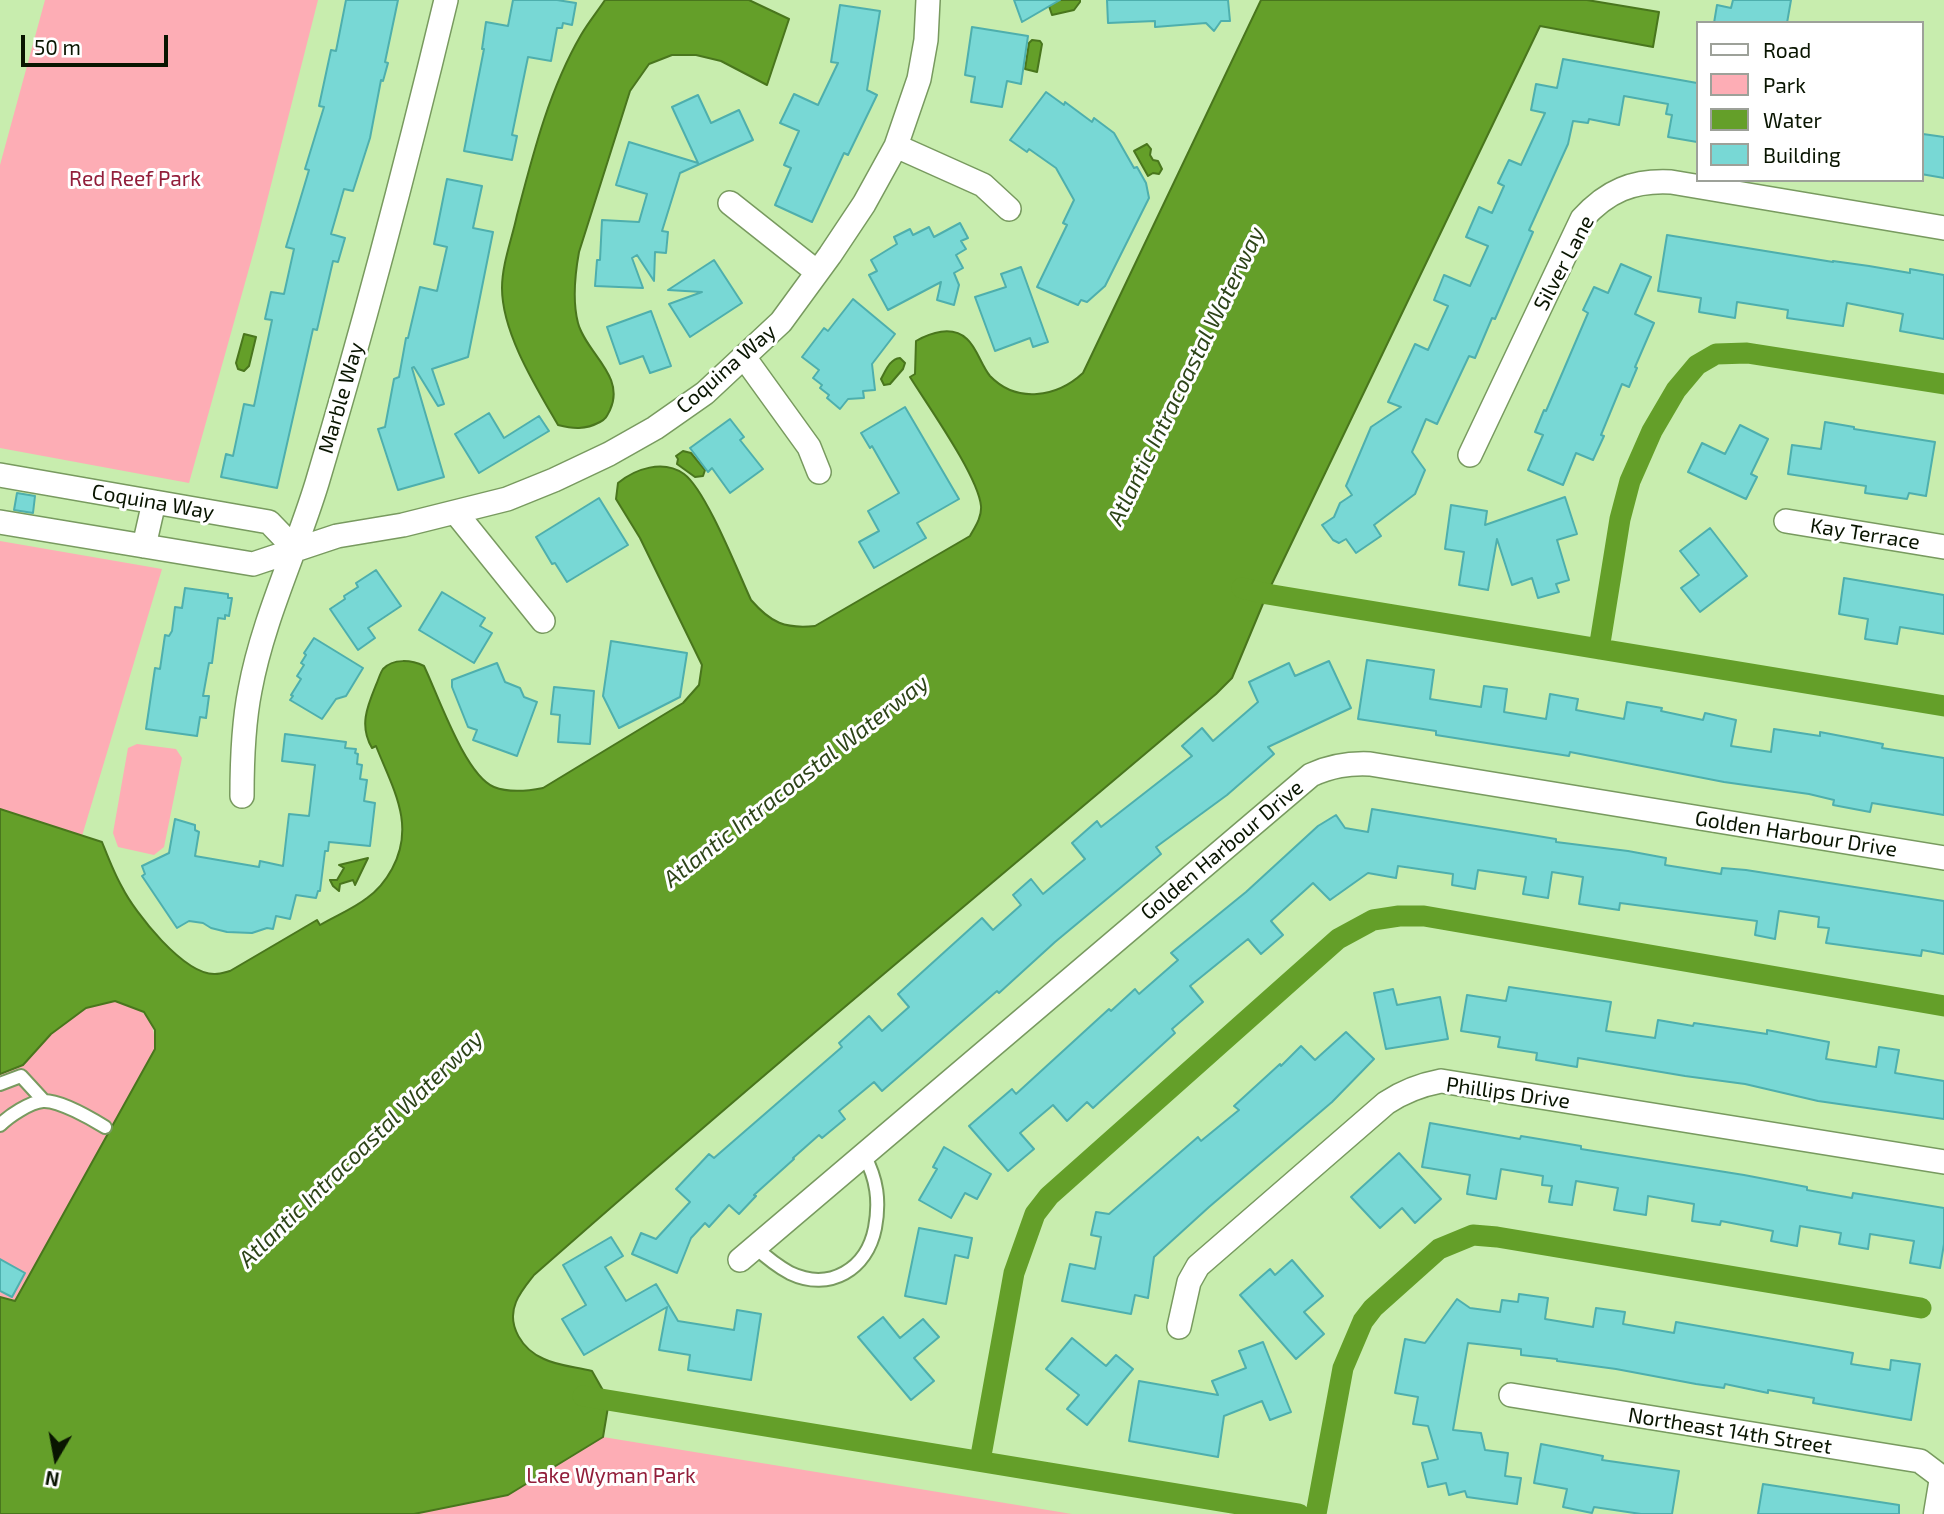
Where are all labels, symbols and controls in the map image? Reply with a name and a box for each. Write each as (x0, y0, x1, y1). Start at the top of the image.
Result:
scale bar (24, 21, 172, 65)
legend (1696, 21, 1923, 182)
text: 50 m (34, 34, 81, 59)
text: Road (1763, 37, 1811, 62)
text: Park (1763, 72, 1806, 97)
text: Water (1763, 107, 1822, 132)
text: Building (1763, 142, 1841, 167)
park label: Red Reef Park (69, 166, 201, 192)
street label: Silver Lane (1528, 211, 1600, 315)
water label: Atlantic Intracoastal Waterway (1102, 222, 1270, 530)
street label: Coquina Way (671, 319, 781, 419)
street label: Marble Way (313, 339, 369, 457)
street label: Coquina Way (90, 479, 216, 525)
street label: Kay Terrace (1808, 513, 1922, 555)
water label: Atlantic Intracoastal Waterway (658, 669, 934, 893)
street label: Golden Harbour Drive (1136, 775, 1308, 925)
street label: Golden Harbour Drive (1693, 806, 1899, 862)
water label: Atlantic Intracoastal Waterway (233, 1025, 489, 1273)
street label: Phillips Drive (1444, 1072, 1572, 1114)
street label: Northeast 14th Street (1626, 1402, 1834, 1460)
north arrow (21, 1423, 91, 1493)
park label: Lake Wyman Park (526, 1463, 696, 1489)
text: N (44, 1467, 61, 1492)

